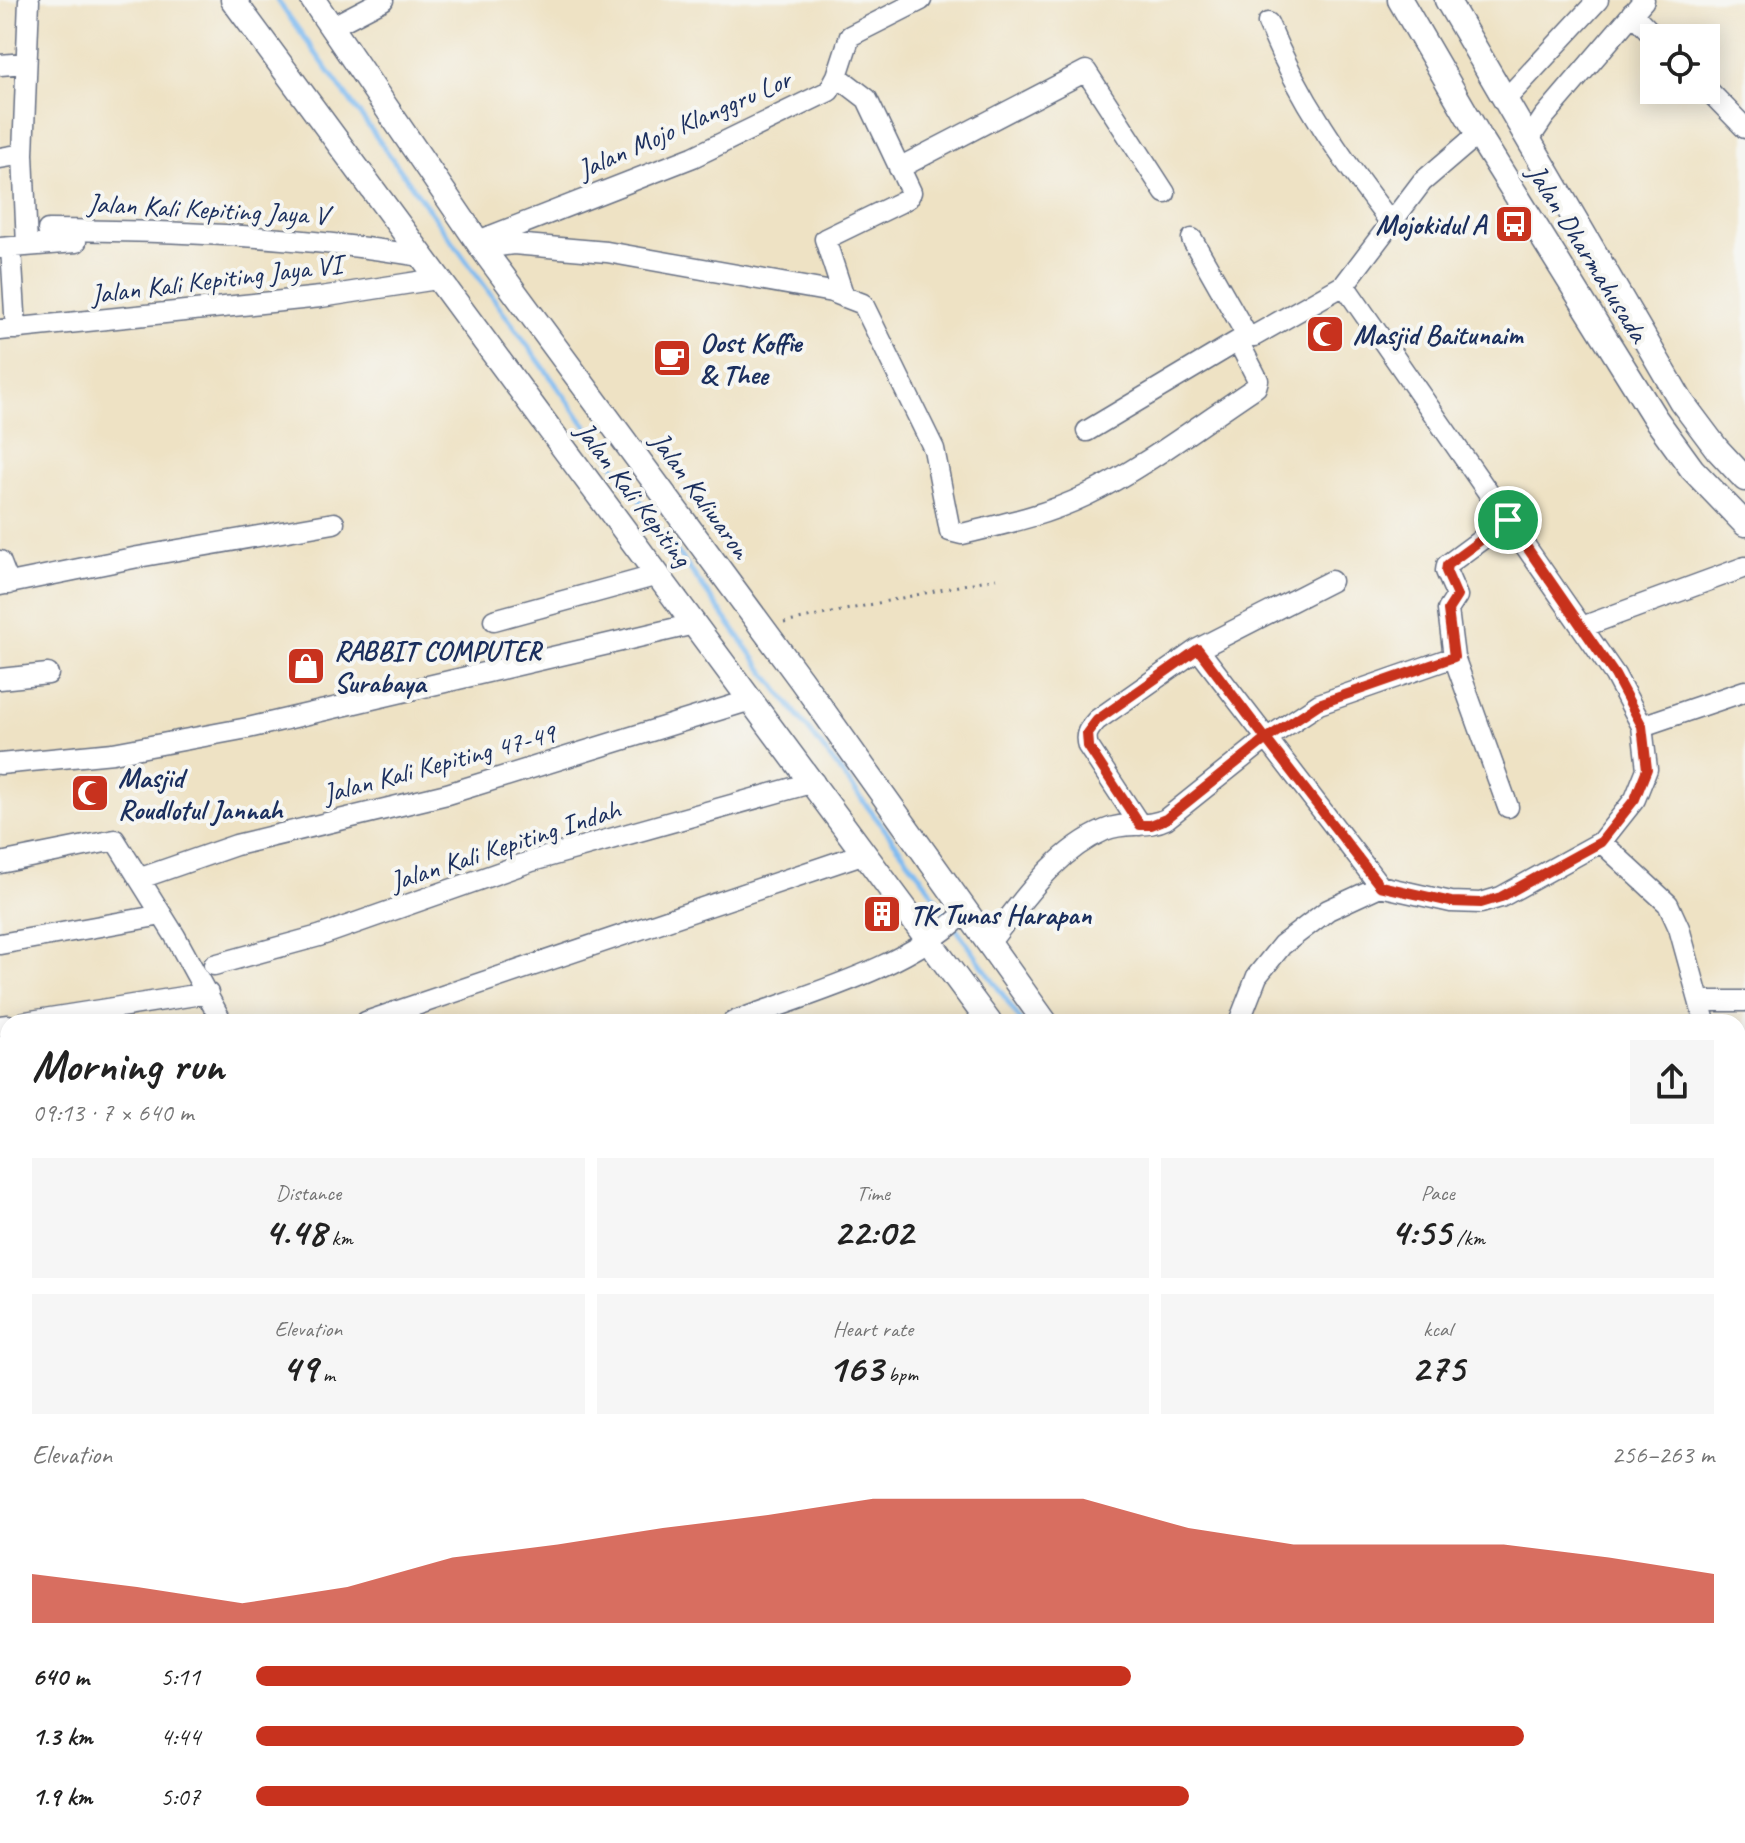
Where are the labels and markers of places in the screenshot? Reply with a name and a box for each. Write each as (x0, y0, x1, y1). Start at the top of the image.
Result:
bus stop icon: Mojokidul A (1493, 203, 1535, 245)
place label: Mojokidul A (1376, 207, 1488, 242)
mosque icon: Masjid Baitunaim (1304, 313, 1346, 355)
place label: Masjid Baitunaim (1353, 317, 1525, 352)
place label: Oost Koffie & Thee (700, 325, 804, 392)
cafe icon: Oost Koffie & Thee (651, 337, 693, 379)
pin (1474, 486, 1542, 554)
place label: RABBIT COMPUTER Surabaya (334, 633, 543, 700)
shop icon: RABBIT COMPUTER Surabaya (285, 645, 327, 687)
place label: Masjid Roudlotul Jannah (118, 760, 284, 827)
mosque icon: Masjid Roudlotul Jannah (69, 772, 111, 814)
building icon: TK Tunas Harapan (861, 893, 903, 935)
place label: TK Tunas Harapan (910, 897, 1093, 932)

